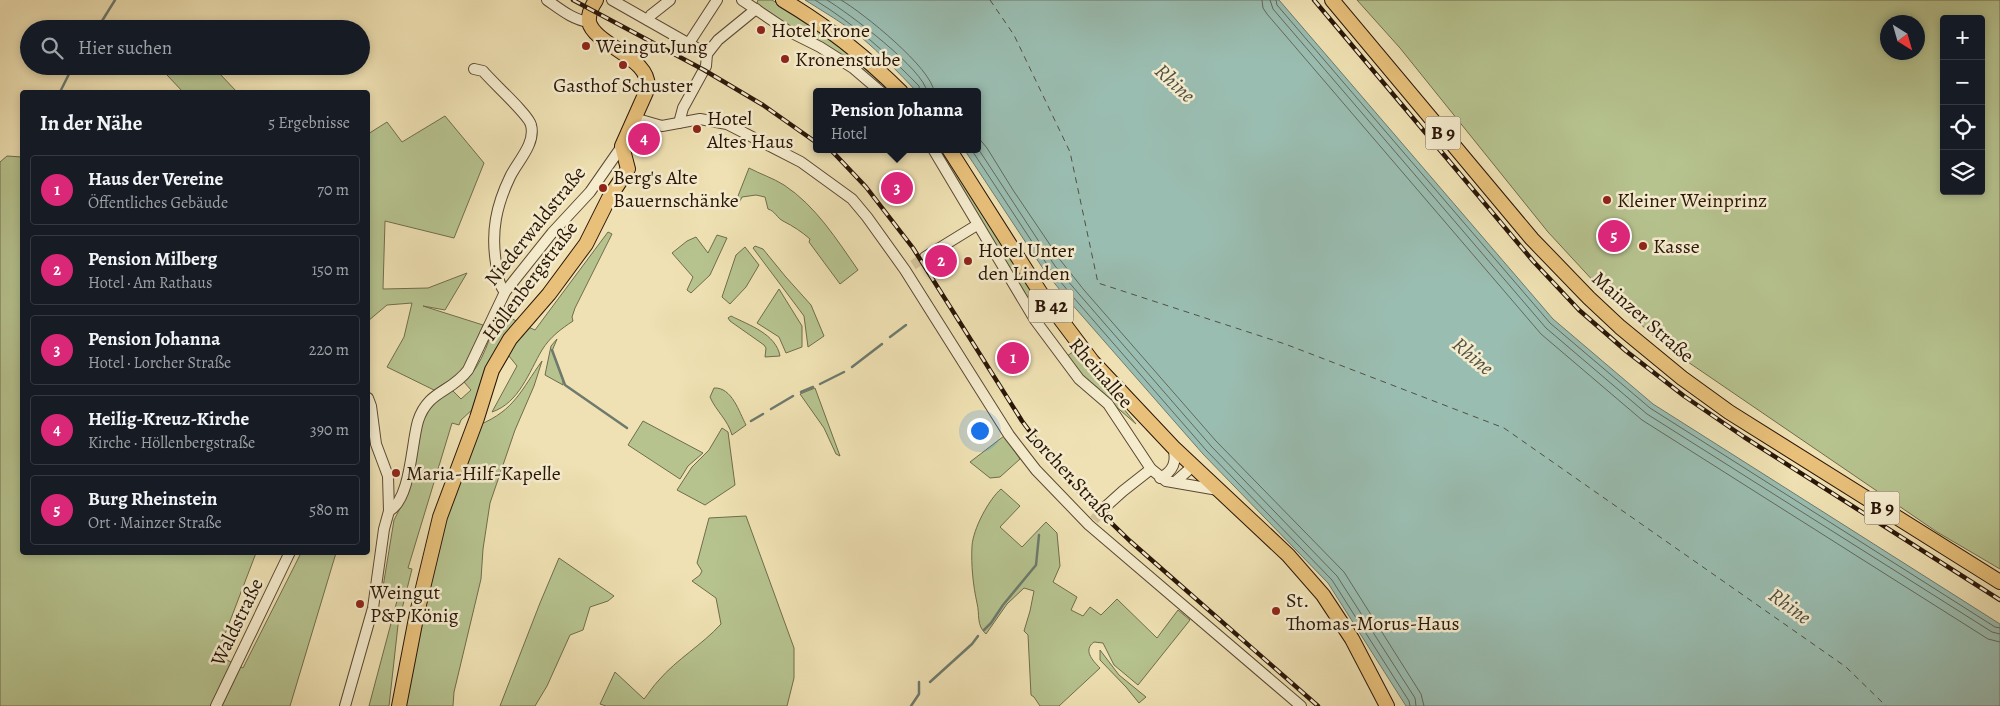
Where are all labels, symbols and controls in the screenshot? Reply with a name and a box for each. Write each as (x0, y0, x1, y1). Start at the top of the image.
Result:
north arrow (1880, 15, 1925, 60)
map controls (1940, 15, 1985, 195)
button: + (1940, 15, 1985, 60)
place label: Hotel Krone (771, 17, 870, 44)
search box (20, 20, 370, 75)
marker: Hotel Krone (755, 24, 767, 36)
place label: Weingut Jung (595, 33, 708, 60)
icon: search (38, 34, 66, 62)
text: Hier suchen (78, 35, 172, 61)
marker: Weingut Jung (580, 40, 592, 52)
place label: Kronenstube (795, 46, 900, 73)
marker: Kronenstube (779, 53, 791, 65)
water label: Rhine (1149, 57, 1202, 109)
marker: Gasthof Schuster (617, 59, 629, 71)
button: − (1940, 60, 1985, 105)
place label: Gasthof Schuster (553, 72, 693, 99)
popup (813, 88, 981, 153)
text: Pension Johanna (831, 97, 963, 123)
place label: Hotel Altes Haus (706, 105, 794, 155)
button: locate (1940, 105, 1985, 150)
text: In der Nähe (40, 109, 142, 137)
text: 5 Ergebnisse (268, 112, 350, 134)
road number: B 9 (1426, 116, 1460, 150)
pin: 4 (628, 120, 660, 158)
marker: Hotel Altes Haus (691, 123, 703, 135)
text: Hotel (831, 123, 867, 145)
button: layers (1940, 150, 1985, 195)
street label: Niederwaldstraße (478, 160, 592, 292)
place label: Berg's Alte Bauernschänke (613, 164, 739, 214)
text: Haus der Vereine (88, 166, 223, 192)
pin: 3 (881, 169, 913, 207)
text: 1 (54, 179, 60, 201)
text: 70 m (317, 179, 349, 201)
marker: Berg's Alte Bauernschänke (597, 182, 609, 194)
place label: Kleiner Weinprinz (1617, 187, 1767, 214)
text: Öffentliches Gebäude (88, 192, 228, 214)
marker: Kleiner Weinprinz (1601, 194, 1613, 206)
street label: Höllenbergstraße (476, 216, 584, 346)
pin: 5 (1598, 217, 1630, 255)
place label: Kasse (1653, 233, 1700, 260)
place label: Hotel Unter den Linden (978, 237, 1075, 287)
marker: Kasse (1637, 240, 1649, 252)
pin: 2 (925, 242, 957, 280)
text: Pension Milberg (88, 246, 217, 272)
marker: Hotel Unter den Linden (962, 255, 974, 267)
text: 2 (53, 259, 61, 281)
text: 150 m (312, 259, 349, 281)
street label: Mainzer Straße (1586, 265, 1700, 369)
text: Hotel · Am Rathaus (88, 272, 212, 294)
road number: B 42 (1028, 290, 1074, 322)
text: Pension Johanna (88, 326, 220, 352)
water label: Rhine (1446, 331, 1500, 382)
street label: Rheinallee (1063, 332, 1139, 414)
text: 3 (54, 339, 60, 361)
text: 220 m (309, 339, 349, 361)
pin: 1 (997, 339, 1029, 377)
text: Hotel · Lorcher Straße (88, 352, 231, 374)
text: Heilig-Kreuz-Kirche (88, 406, 249, 432)
your location (967, 418, 993, 444)
text: 4 (53, 419, 61, 441)
text: 390 m (310, 419, 349, 441)
street label: Lorcher Straße (1020, 422, 1123, 530)
text: Kirche · Höllenbergstraße (88, 432, 255, 454)
place label: Maria-Hilf-Kapelle (406, 460, 561, 487)
marker: Maria-Hilf-Kapelle (390, 467, 402, 479)
text: Burg Rheinstein (88, 486, 218, 512)
road number: B 9 (1864, 492, 1900, 524)
text: 5 (54, 499, 60, 521)
text: 580 m (309, 499, 349, 521)
text: Ort · Mainzer Straße (88, 512, 222, 534)
street label: Waldstraße (204, 574, 270, 671)
place label: Weingut P&P König (369, 579, 459, 629)
water label: Rhine (1763, 581, 1817, 631)
place label: St. Thomas-Morus-Haus (1286, 587, 1460, 637)
marker: Weingut P&P König (354, 598, 366, 610)
marker: St. Thomas-Morus-Haus (1270, 605, 1282, 617)

